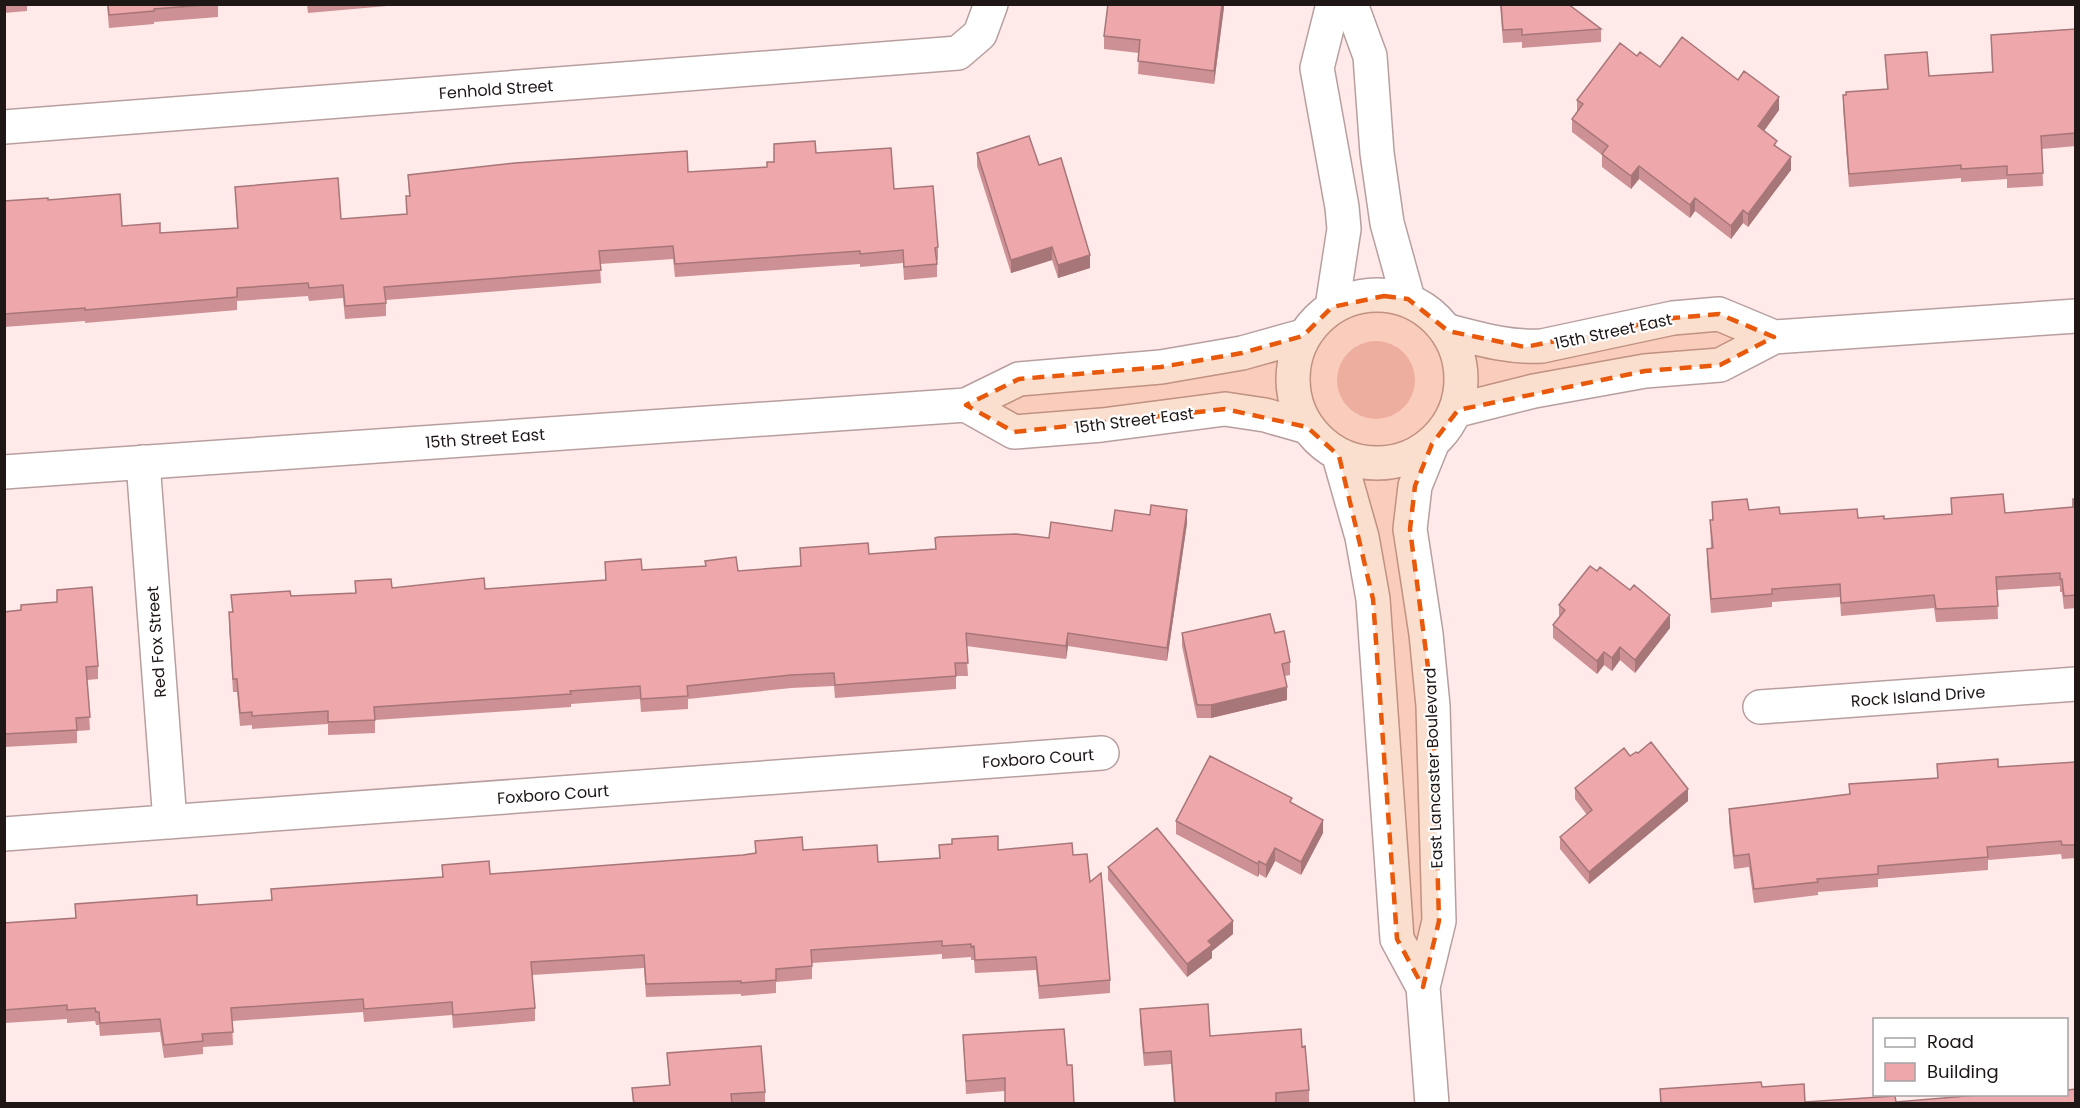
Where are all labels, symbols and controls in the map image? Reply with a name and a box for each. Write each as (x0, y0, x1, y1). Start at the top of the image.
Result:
street label: Fenhold Street (438, 74, 554, 105)
street label: 15th Street East (1552, 308, 1674, 355)
street label: 15th Street East (1073, 402, 1195, 439)
street label: 15th Street East (424, 423, 546, 454)
street label: Red Fox Street (141, 585, 172, 699)
street label: East Lancaster Boulevard (1418, 667, 1449, 869)
street label: Rock Island Drive (1850, 680, 1986, 713)
street label: Foxboro Court (981, 743, 1095, 774)
street label: Foxboro Court (496, 779, 610, 810)
legend (1873, 1018, 2068, 1096)
text: Road (1927, 1029, 1974, 1054)
text: Building (1927, 1059, 1999, 1084)

